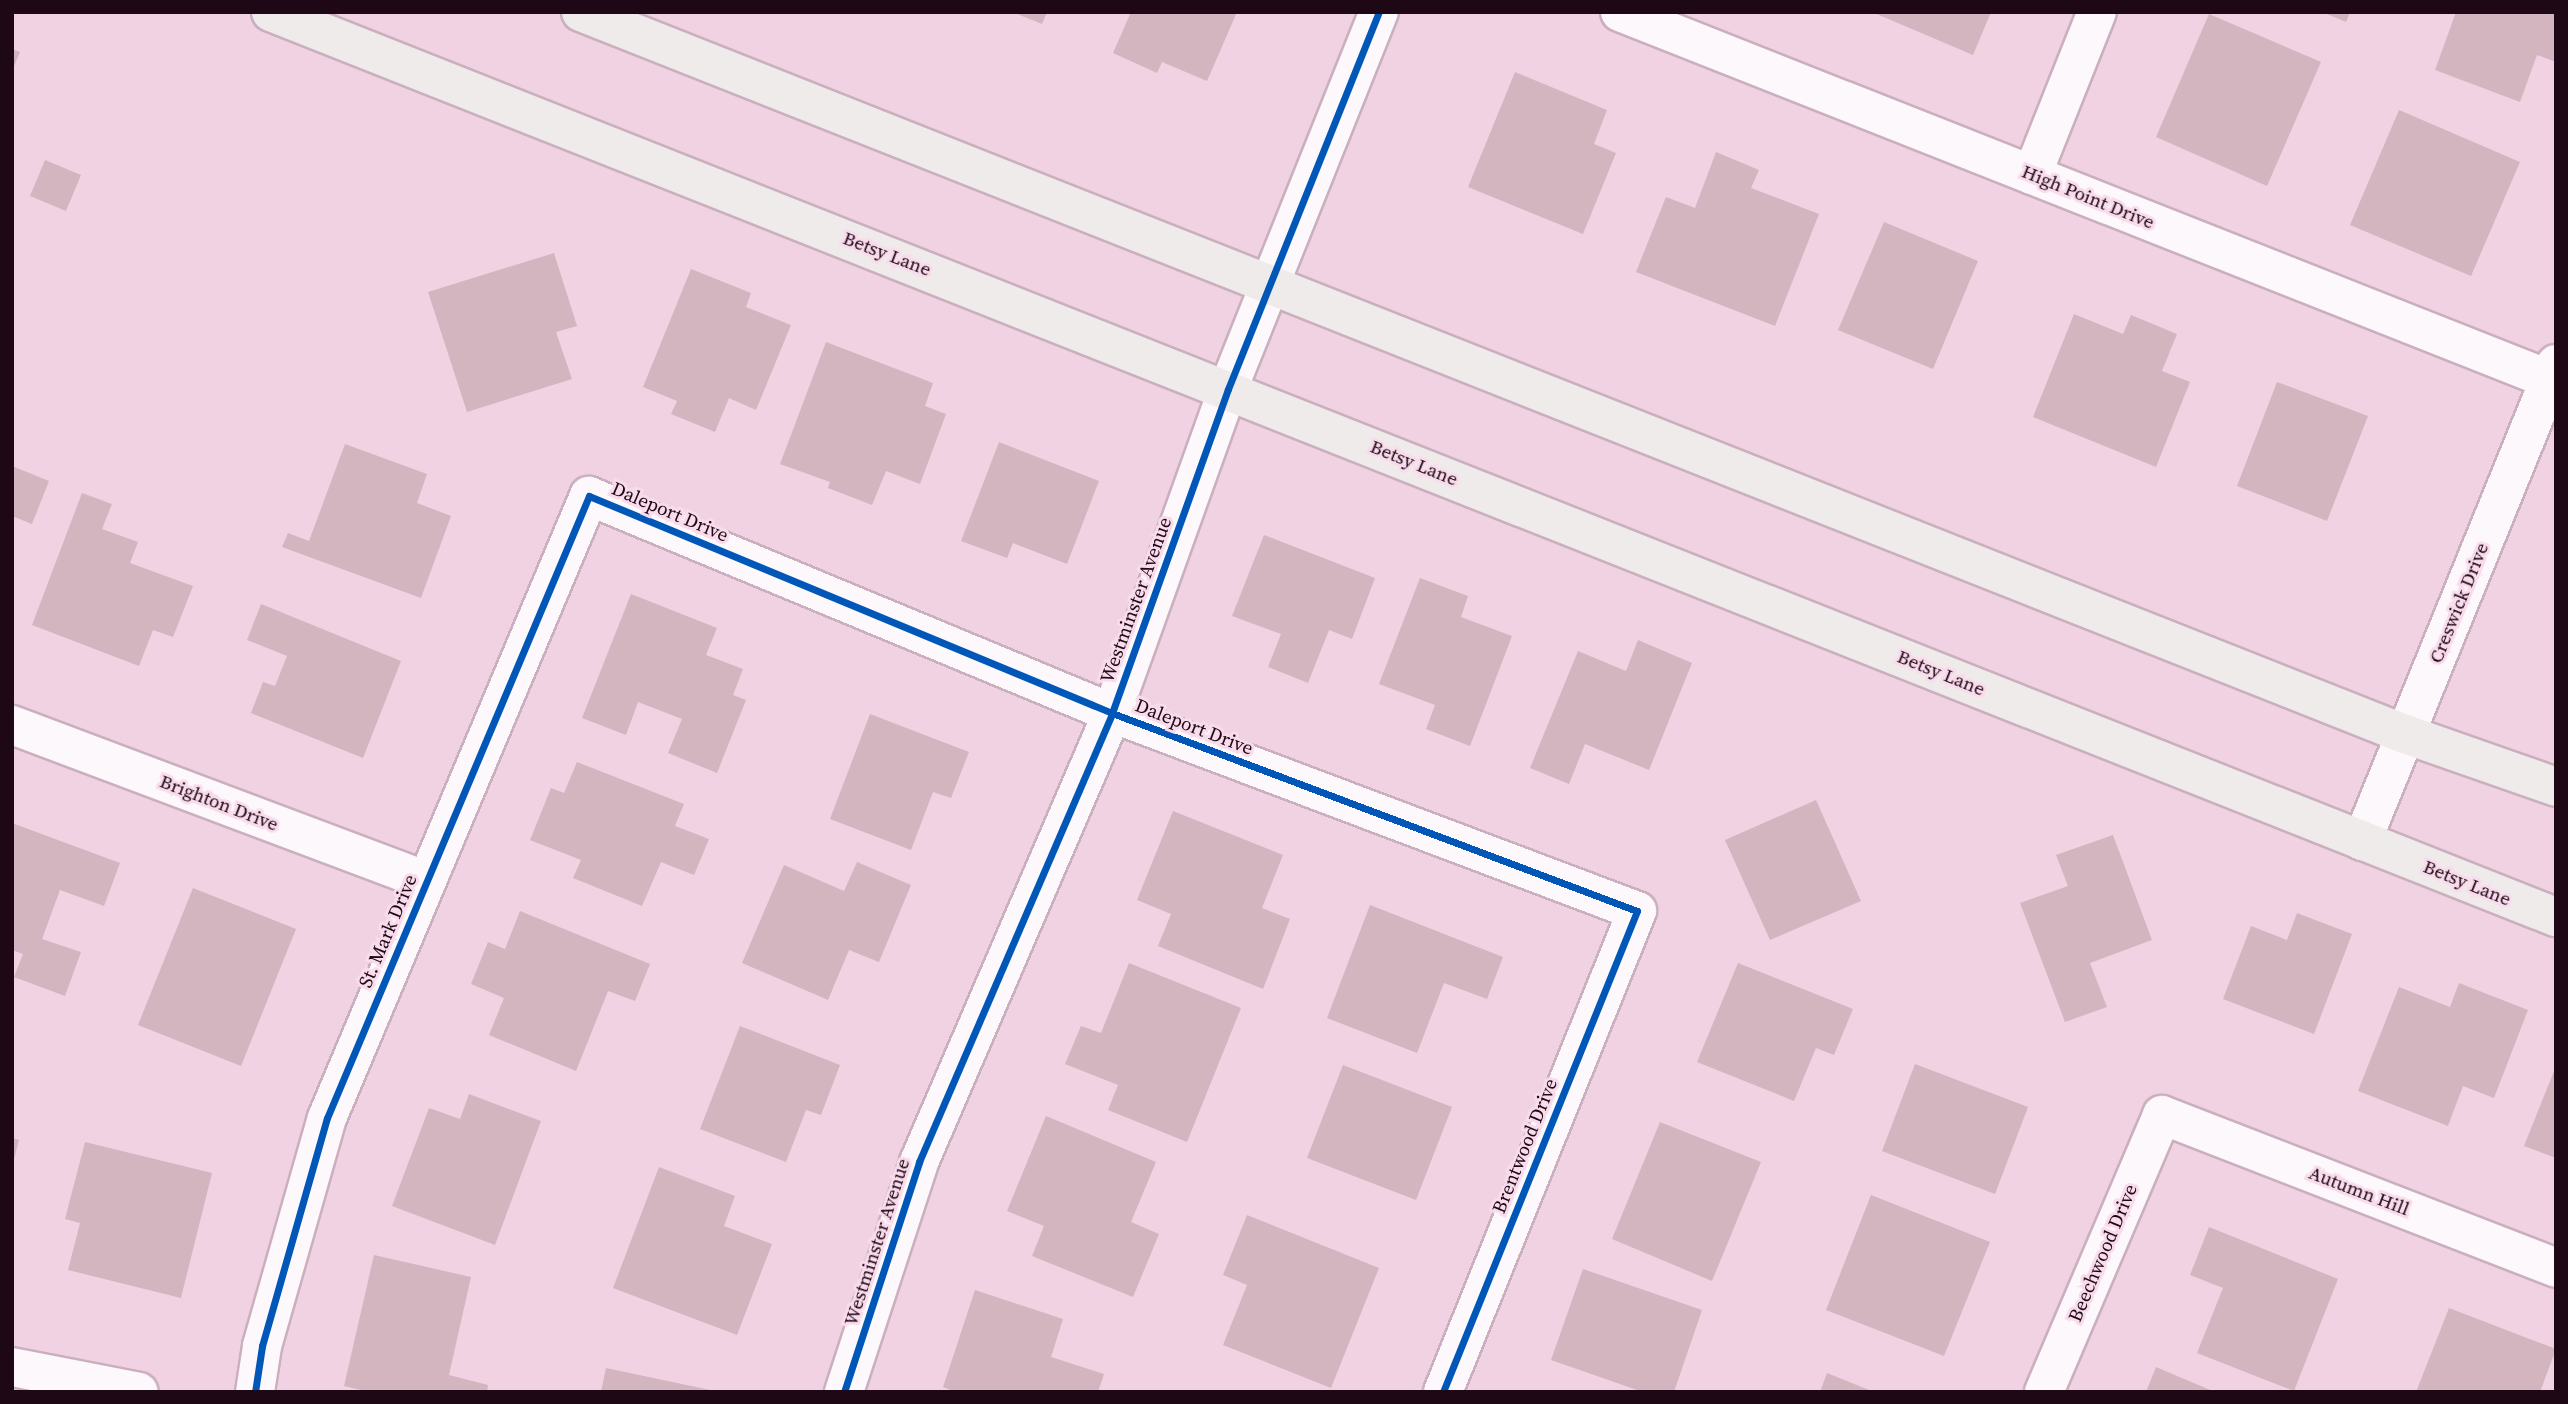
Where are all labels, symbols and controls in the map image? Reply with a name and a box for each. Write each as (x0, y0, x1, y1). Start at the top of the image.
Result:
street label: High Point Drive (2018, 160, 2158, 234)
street label: Betsy Lane (840, 227, 934, 281)
street label: Betsy Lane (1367, 435, 1461, 491)
street label: Daleport Drive (608, 477, 732, 547)
street label: Westminster Avenue (1095, 514, 1177, 686)
street label: Creswick Drive (2425, 540, 2493, 666)
street label: Betsy Lane (1894, 645, 1988, 701)
street label: Daleport Drive (1132, 694, 1256, 760)
street label: Brighton Drive (157, 770, 281, 836)
street label: Betsy Lane (2420, 855, 2514, 911)
street label: St. Mark Drive (354, 871, 422, 991)
street label: Brentwood Drive (1488, 1075, 1562, 1217)
street label: Westminster Avenue (839, 1156, 915, 1328)
street label: Autumn Hill (2306, 1161, 2412, 1221)
street label: Beechwood Drive (2064, 1181, 2142, 1325)

